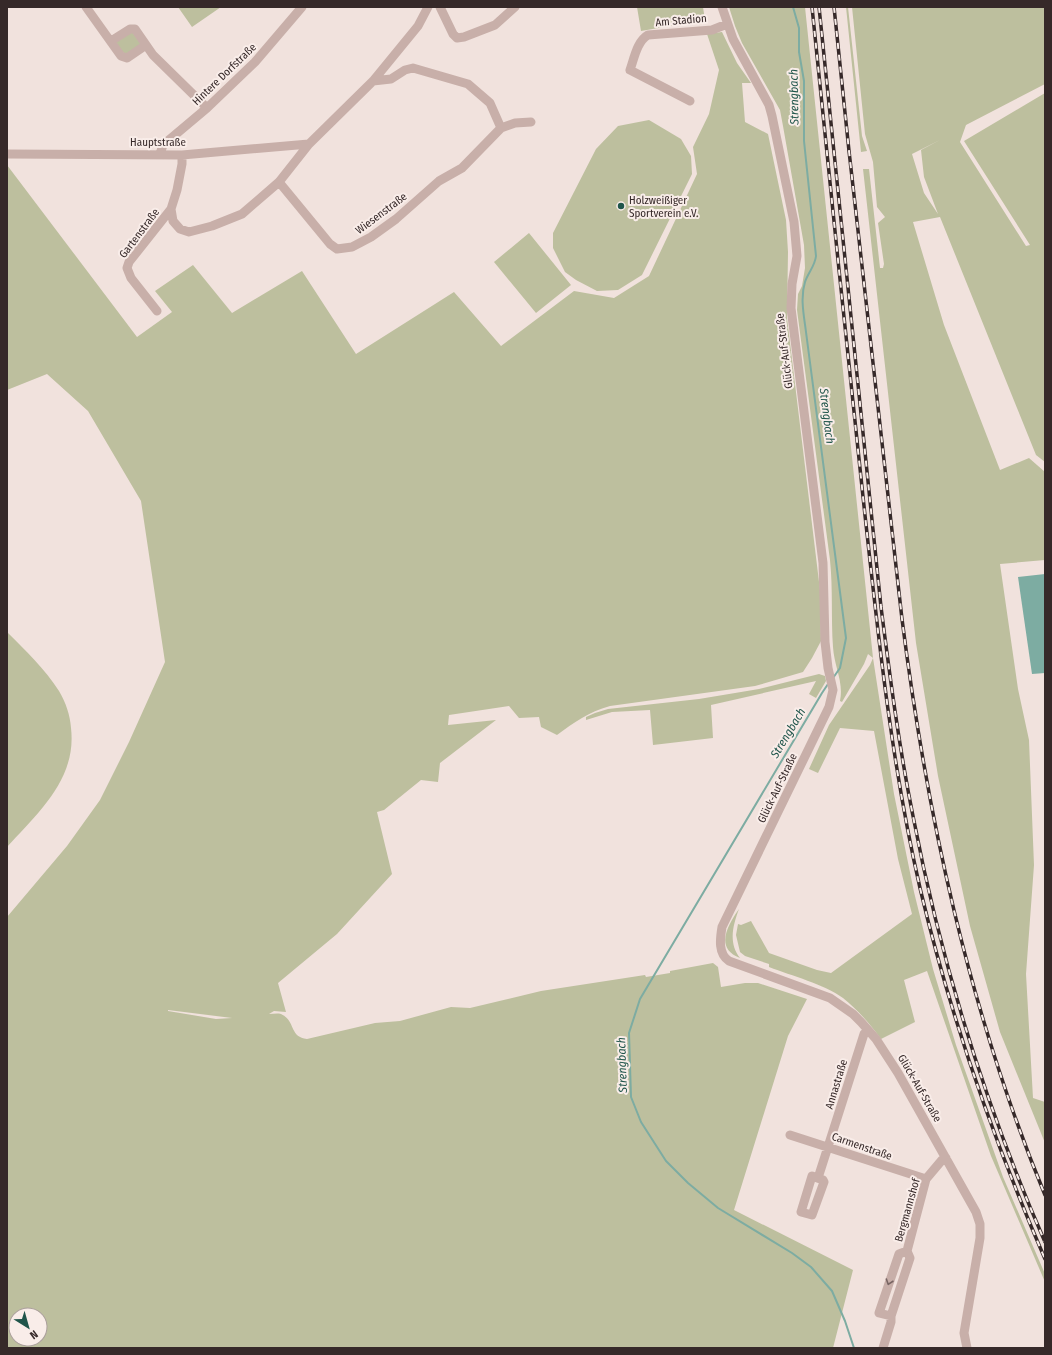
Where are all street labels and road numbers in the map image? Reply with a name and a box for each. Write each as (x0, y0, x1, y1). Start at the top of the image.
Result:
street label: Am Stadion (655, 12, 707, 29)
street label: Hintere Dorfstraße (190, 41, 259, 108)
street label: Hauptstraße (130, 136, 186, 149)
street label: Wiesenstraße (353, 190, 410, 237)
street label: Gartenstraße (117, 206, 162, 261)
street label: Glück-Auf-Straße (773, 312, 796, 389)
street label: Glück-Auf-Straße (755, 751, 800, 825)
street label: Glück-Auf-Straße (895, 1052, 944, 1124)
street label: Annastraße (823, 1058, 850, 1111)
street label: Carmenstraße (830, 1130, 894, 1163)
street label: Bergmannshof (892, 1176, 923, 1243)

